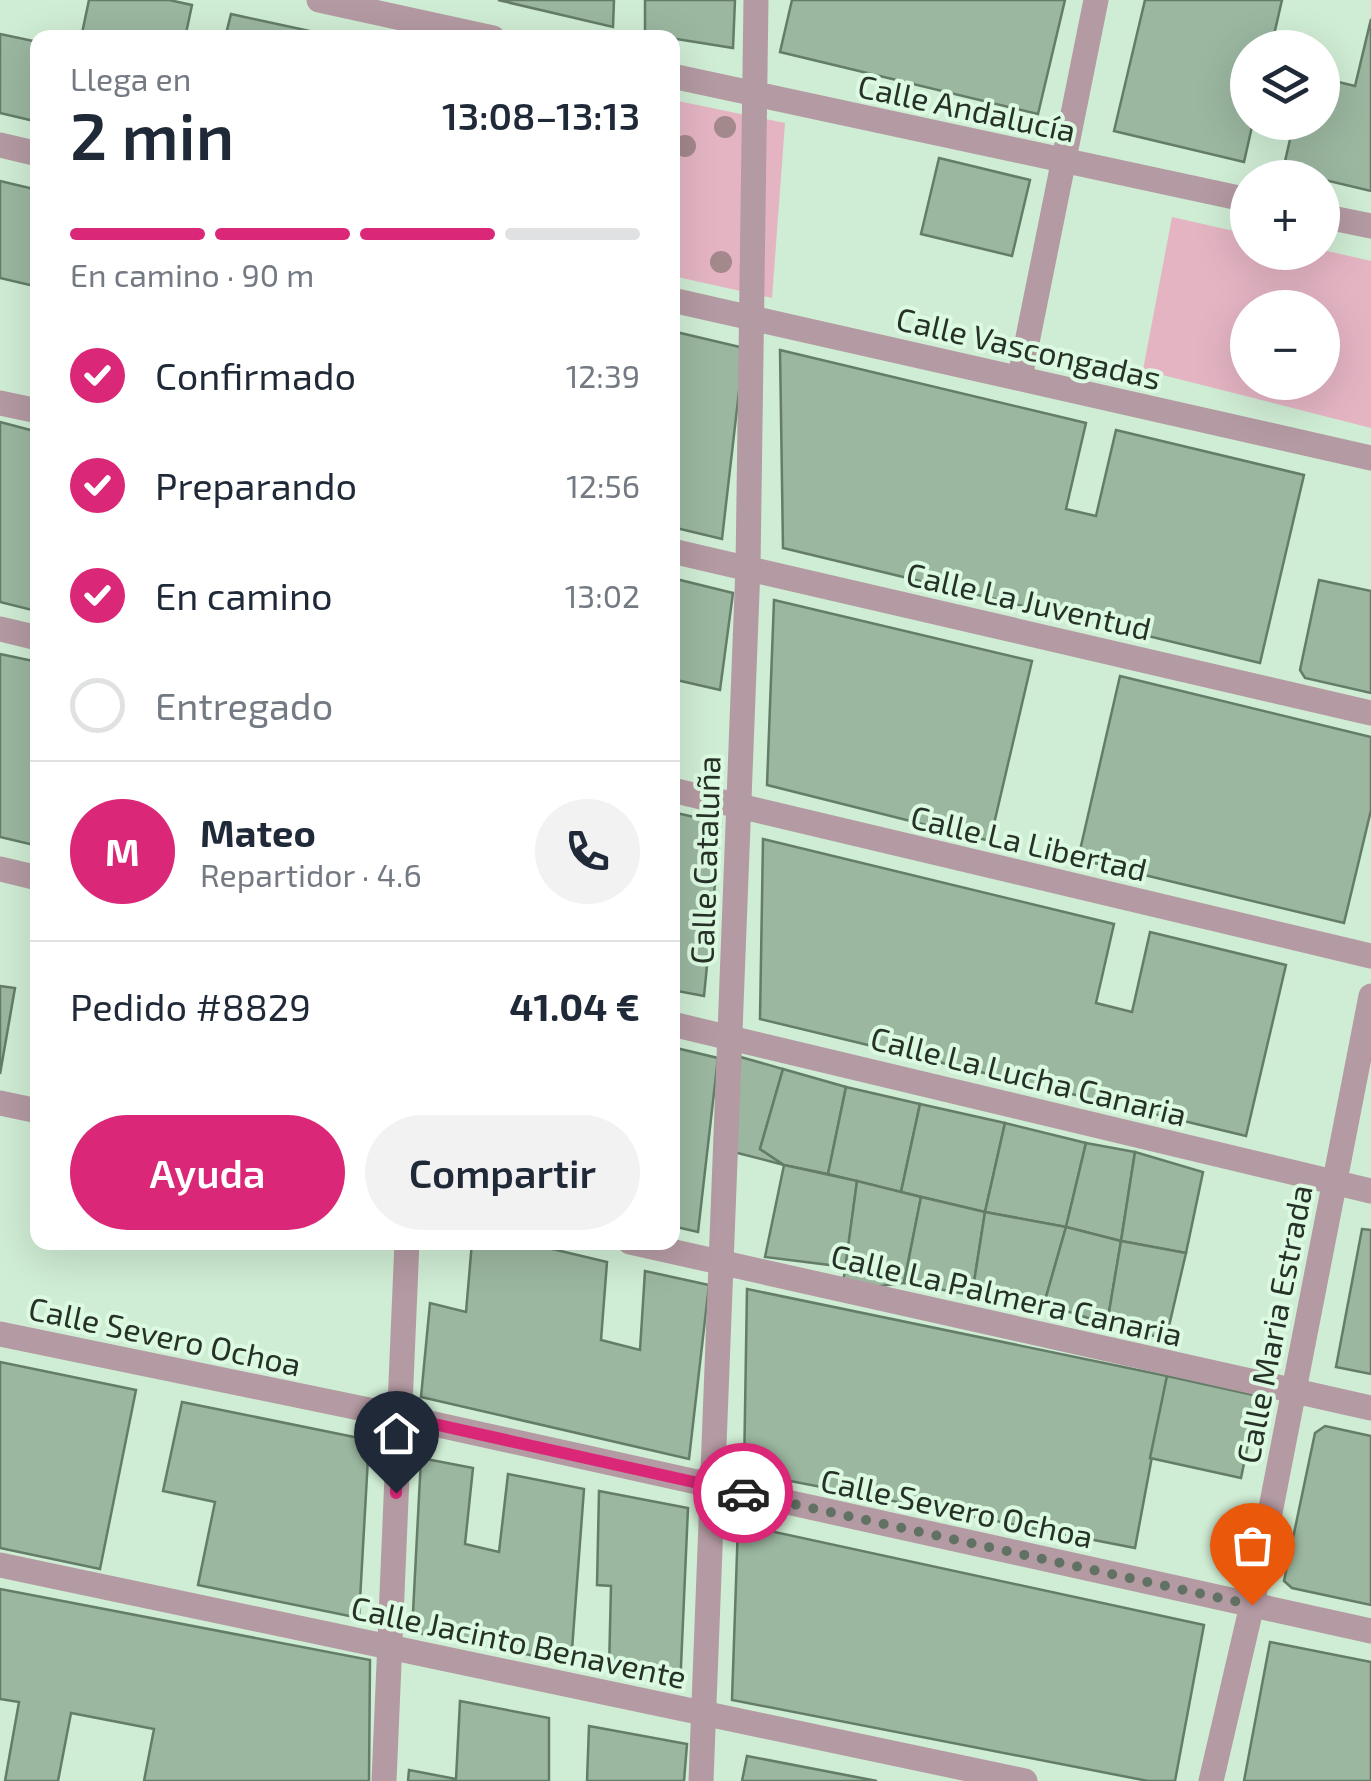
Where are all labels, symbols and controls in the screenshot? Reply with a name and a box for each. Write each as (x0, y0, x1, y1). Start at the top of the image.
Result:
map controls (1230, 30, 1340, 400)
button: layers (1230, 30, 1340, 140)
text: Llega en (70, 59, 191, 97)
street label: Calle Andalucía (855, 65, 1079, 149)
text: 13:08–13:13 (442, 92, 640, 138)
text: 2 min (70, 95, 234, 173)
button: + (1230, 160, 1340, 270)
text: En camino · 90 m (70, 255, 314, 293)
button: − (1230, 290, 1340, 400)
street label: Calle Vascongadas (893, 298, 1165, 396)
icon: check (70, 348, 125, 403)
text: Confirmado (155, 352, 356, 398)
text: 12:39 (566, 356, 640, 394)
icon: check (70, 458, 125, 513)
text: Preparando (155, 462, 357, 508)
text: 12:56 (566, 466, 640, 504)
street label: Calle La Juventud (903, 553, 1155, 647)
icon: check (70, 568, 125, 623)
text: En camino (155, 572, 333, 618)
text: 13:02 (565, 576, 640, 614)
text: Entregado (155, 682, 333, 728)
street label: Calle Cataluña (681, 755, 727, 965)
street label: Calle La Libertad (907, 796, 1151, 888)
button: phone (535, 799, 640, 904)
text: Mateo (200, 809, 316, 855)
text: M (105, 828, 140, 874)
text: Repartidor · 4.6 (200, 855, 422, 893)
text: Pedido #8829 (70, 983, 311, 1029)
text: 41.04 € (509, 983, 640, 1029)
street label: Calle La Lucha Canaria (867, 1017, 1191, 1133)
button: Ayuda (70, 1115, 345, 1230)
button: Compartir (365, 1115, 640, 1230)
street label: Calle Maria Estrada (1227, 1182, 1319, 1466)
street label: Calle La Palmera Canaria (828, 1235, 1186, 1353)
street label: Calle Severo Ochoa (25, 1288, 305, 1382)
pin (354, 1391, 439, 1494)
icon: home (369, 1406, 424, 1461)
courier (693, 1443, 793, 1543)
street label: Calle Severo Ochoa (817, 1460, 1097, 1554)
icon: car (716, 1466, 771, 1521)
pin (1210, 1503, 1295, 1606)
icon: bag (1225, 1518, 1280, 1573)
street label: Calle Jacinto Benavente (348, 1587, 690, 1695)

